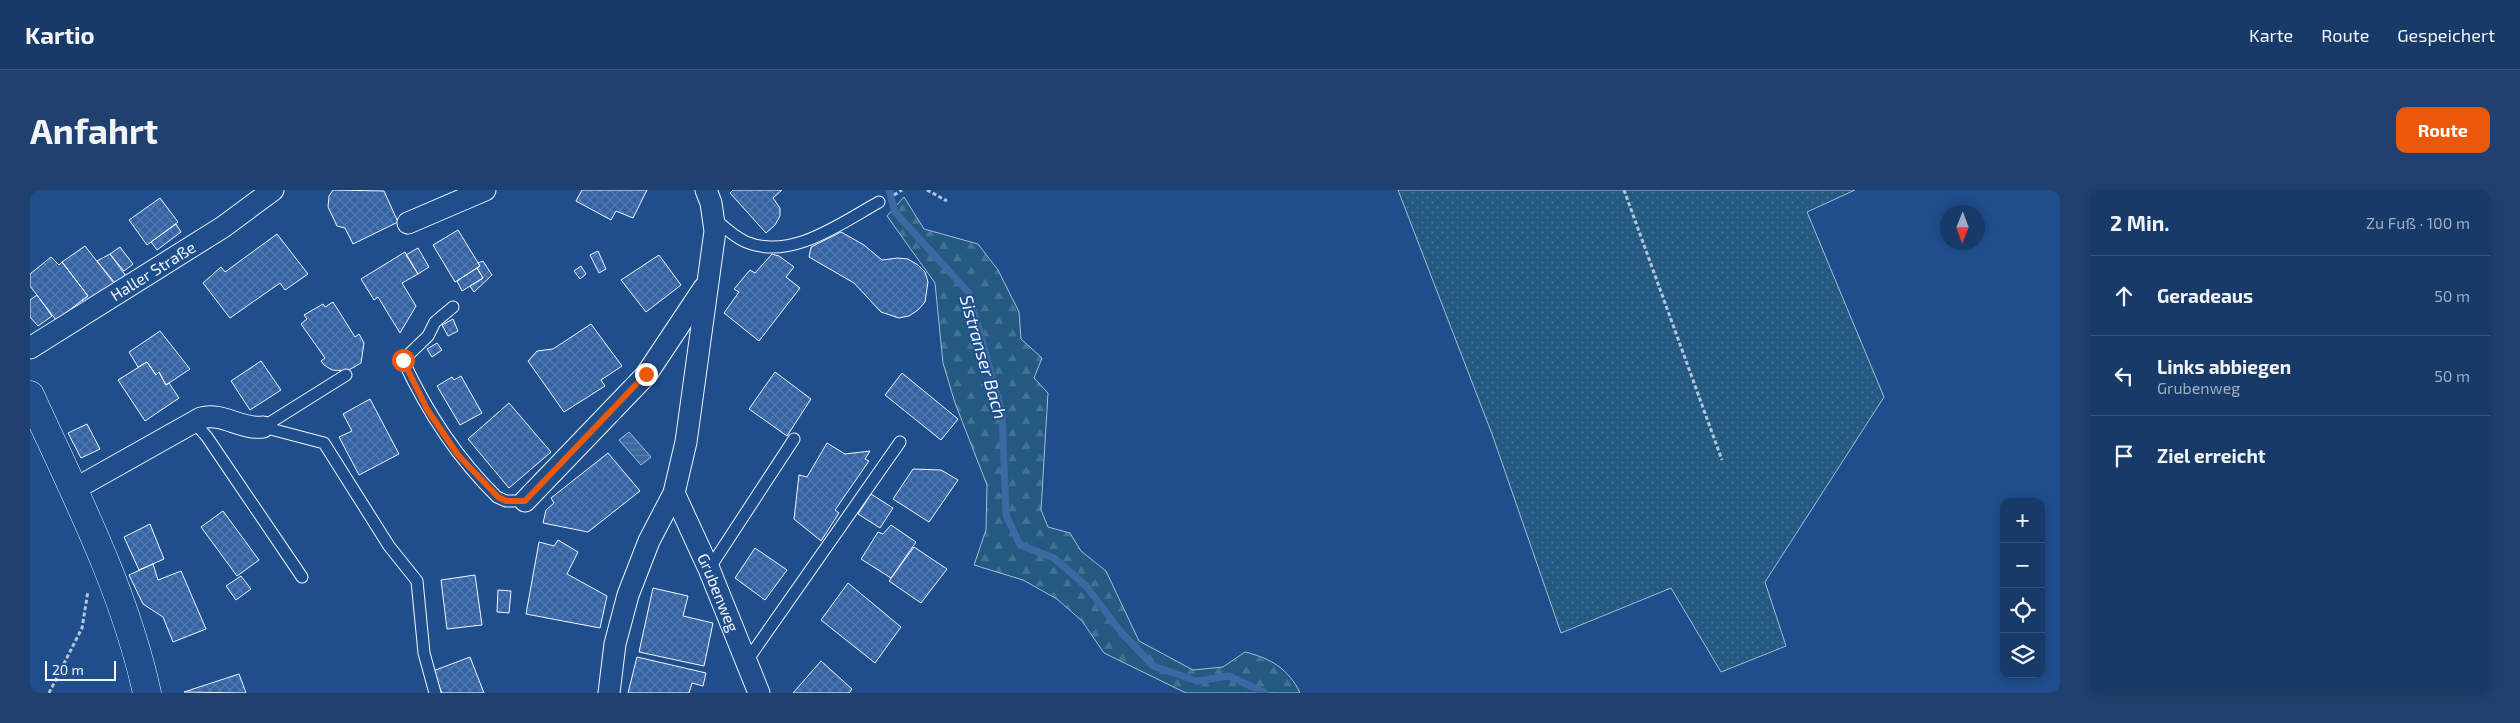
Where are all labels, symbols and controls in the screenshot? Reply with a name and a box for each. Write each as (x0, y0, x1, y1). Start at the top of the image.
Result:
text: Kartio (25, 20, 95, 49)
text: Karte (2249, 24, 2293, 46)
text: Route (2321, 24, 2369, 46)
text: Gespeichert (2397, 24, 2495, 46)
button: Route (2396, 107, 2490, 153)
text: Anfahrt (30, 109, 158, 151)
north arrow (1940, 205, 1985, 250)
text: 2 Min. (2110, 210, 2170, 235)
text: Zu Fuß · 100 m (2366, 213, 2470, 232)
street label: Haller Straße (106, 237, 199, 304)
icon: ahead (2110, 282, 2138, 310)
text: Geradeaus (2157, 284, 2253, 307)
text: 50 m (2434, 286, 2470, 305)
water label: Sistranser Bach (956, 292, 1012, 421)
route start (392, 349, 415, 372)
text: Links abbiegen (2157, 355, 2291, 378)
icon: left (2110, 362, 2138, 390)
route end (635, 363, 658, 386)
text: 50 m (2434, 366, 2470, 385)
text: Grubenweg (2157, 378, 2240, 397)
icon: arrive (2110, 442, 2138, 470)
text: Ziel erreicht (2157, 444, 2266, 467)
map controls (2000, 498, 2045, 678)
button: + (2000, 498, 2045, 543)
button: − (2000, 543, 2045, 588)
street label: Grubenweg (694, 550, 743, 635)
button: locate (2000, 588, 2045, 633)
button: layers (2000, 633, 2045, 678)
scale bar (45, 658, 116, 681)
text: 20 m (52, 661, 84, 678)

